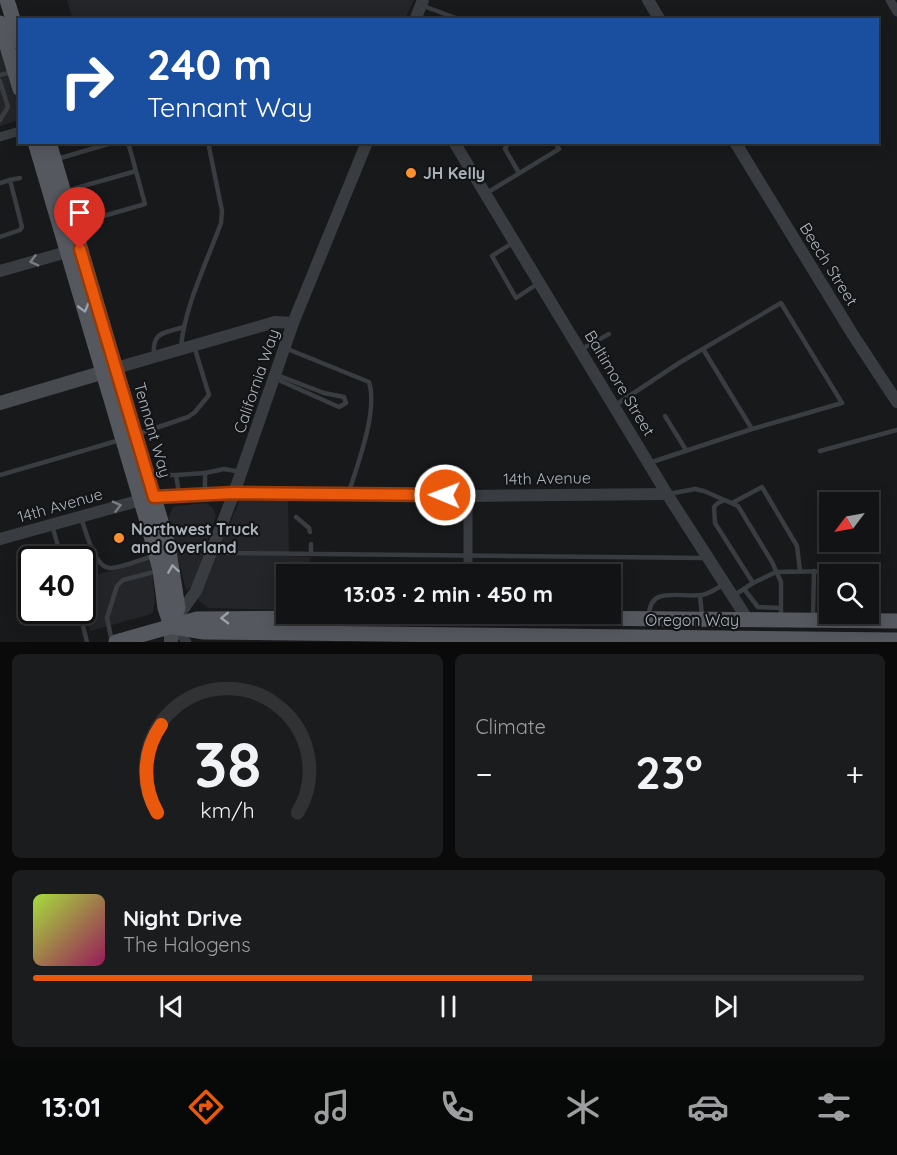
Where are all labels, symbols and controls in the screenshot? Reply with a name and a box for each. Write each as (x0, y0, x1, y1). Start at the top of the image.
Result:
text: 240 m (147, 38, 272, 91)
icon: right (48, 42, 126, 120)
text: Tennant Way (147, 90, 313, 124)
place label: JH Kelly (423, 163, 485, 183)
marker: JH Kelly (404, 166, 418, 180)
pin (54, 187, 105, 249)
icon: arrive (63, 196, 96, 229)
street label: Beech Street (796, 219, 862, 309)
one-way arrow (29, 254, 40, 266)
one-way arrow (77, 302, 89, 313)
street label: California Way (229, 326, 283, 436)
street label: Baltimore Street (581, 327, 659, 439)
street label: Tennant Way (130, 380, 176, 480)
position arrow (413, 463, 477, 527)
street label: 14th Avenue (503, 467, 591, 489)
street label: 14th Avenue (15, 483, 105, 527)
north arrow (819, 492, 879, 552)
map controls (819, 492, 879, 624)
one-way arrow (112, 501, 122, 514)
place label: Northwest Truck and Overland (131, 519, 259, 557)
marker: Northwest Truck and Overland (112, 531, 126, 545)
speed limit sign: 40 (18, 546, 96, 624)
button: search (819, 564, 879, 624)
one-way arrow (167, 565, 180, 575)
text: 13:03 · 2 min · 450 m (344, 580, 553, 608)
street label: Oregon Way (645, 610, 739, 630)
one-way arrow (221, 612, 230, 624)
text: Climate (476, 714, 546, 739)
text: 38 (193, 725, 261, 803)
text: 23° (635, 744, 703, 800)
text: − (476, 753, 493, 794)
text: + (845, 753, 864, 794)
text: km/h (200, 797, 254, 823)
text: Night Drive (123, 904, 242, 932)
text: The Halogens (123, 932, 251, 957)
icon: previous (155, 990, 188, 1023)
icon: pause (432, 990, 465, 1023)
icon: next (709, 990, 742, 1023)
icon: directions (185, 1086, 227, 1128)
icon: music (311, 1086, 353, 1128)
icon: phone (436, 1086, 478, 1128)
icon: climate (562, 1086, 604, 1128)
icon: car (687, 1086, 729, 1128)
icon: filters (813, 1086, 855, 1128)
text: 13:01 (42, 1090, 101, 1124)

